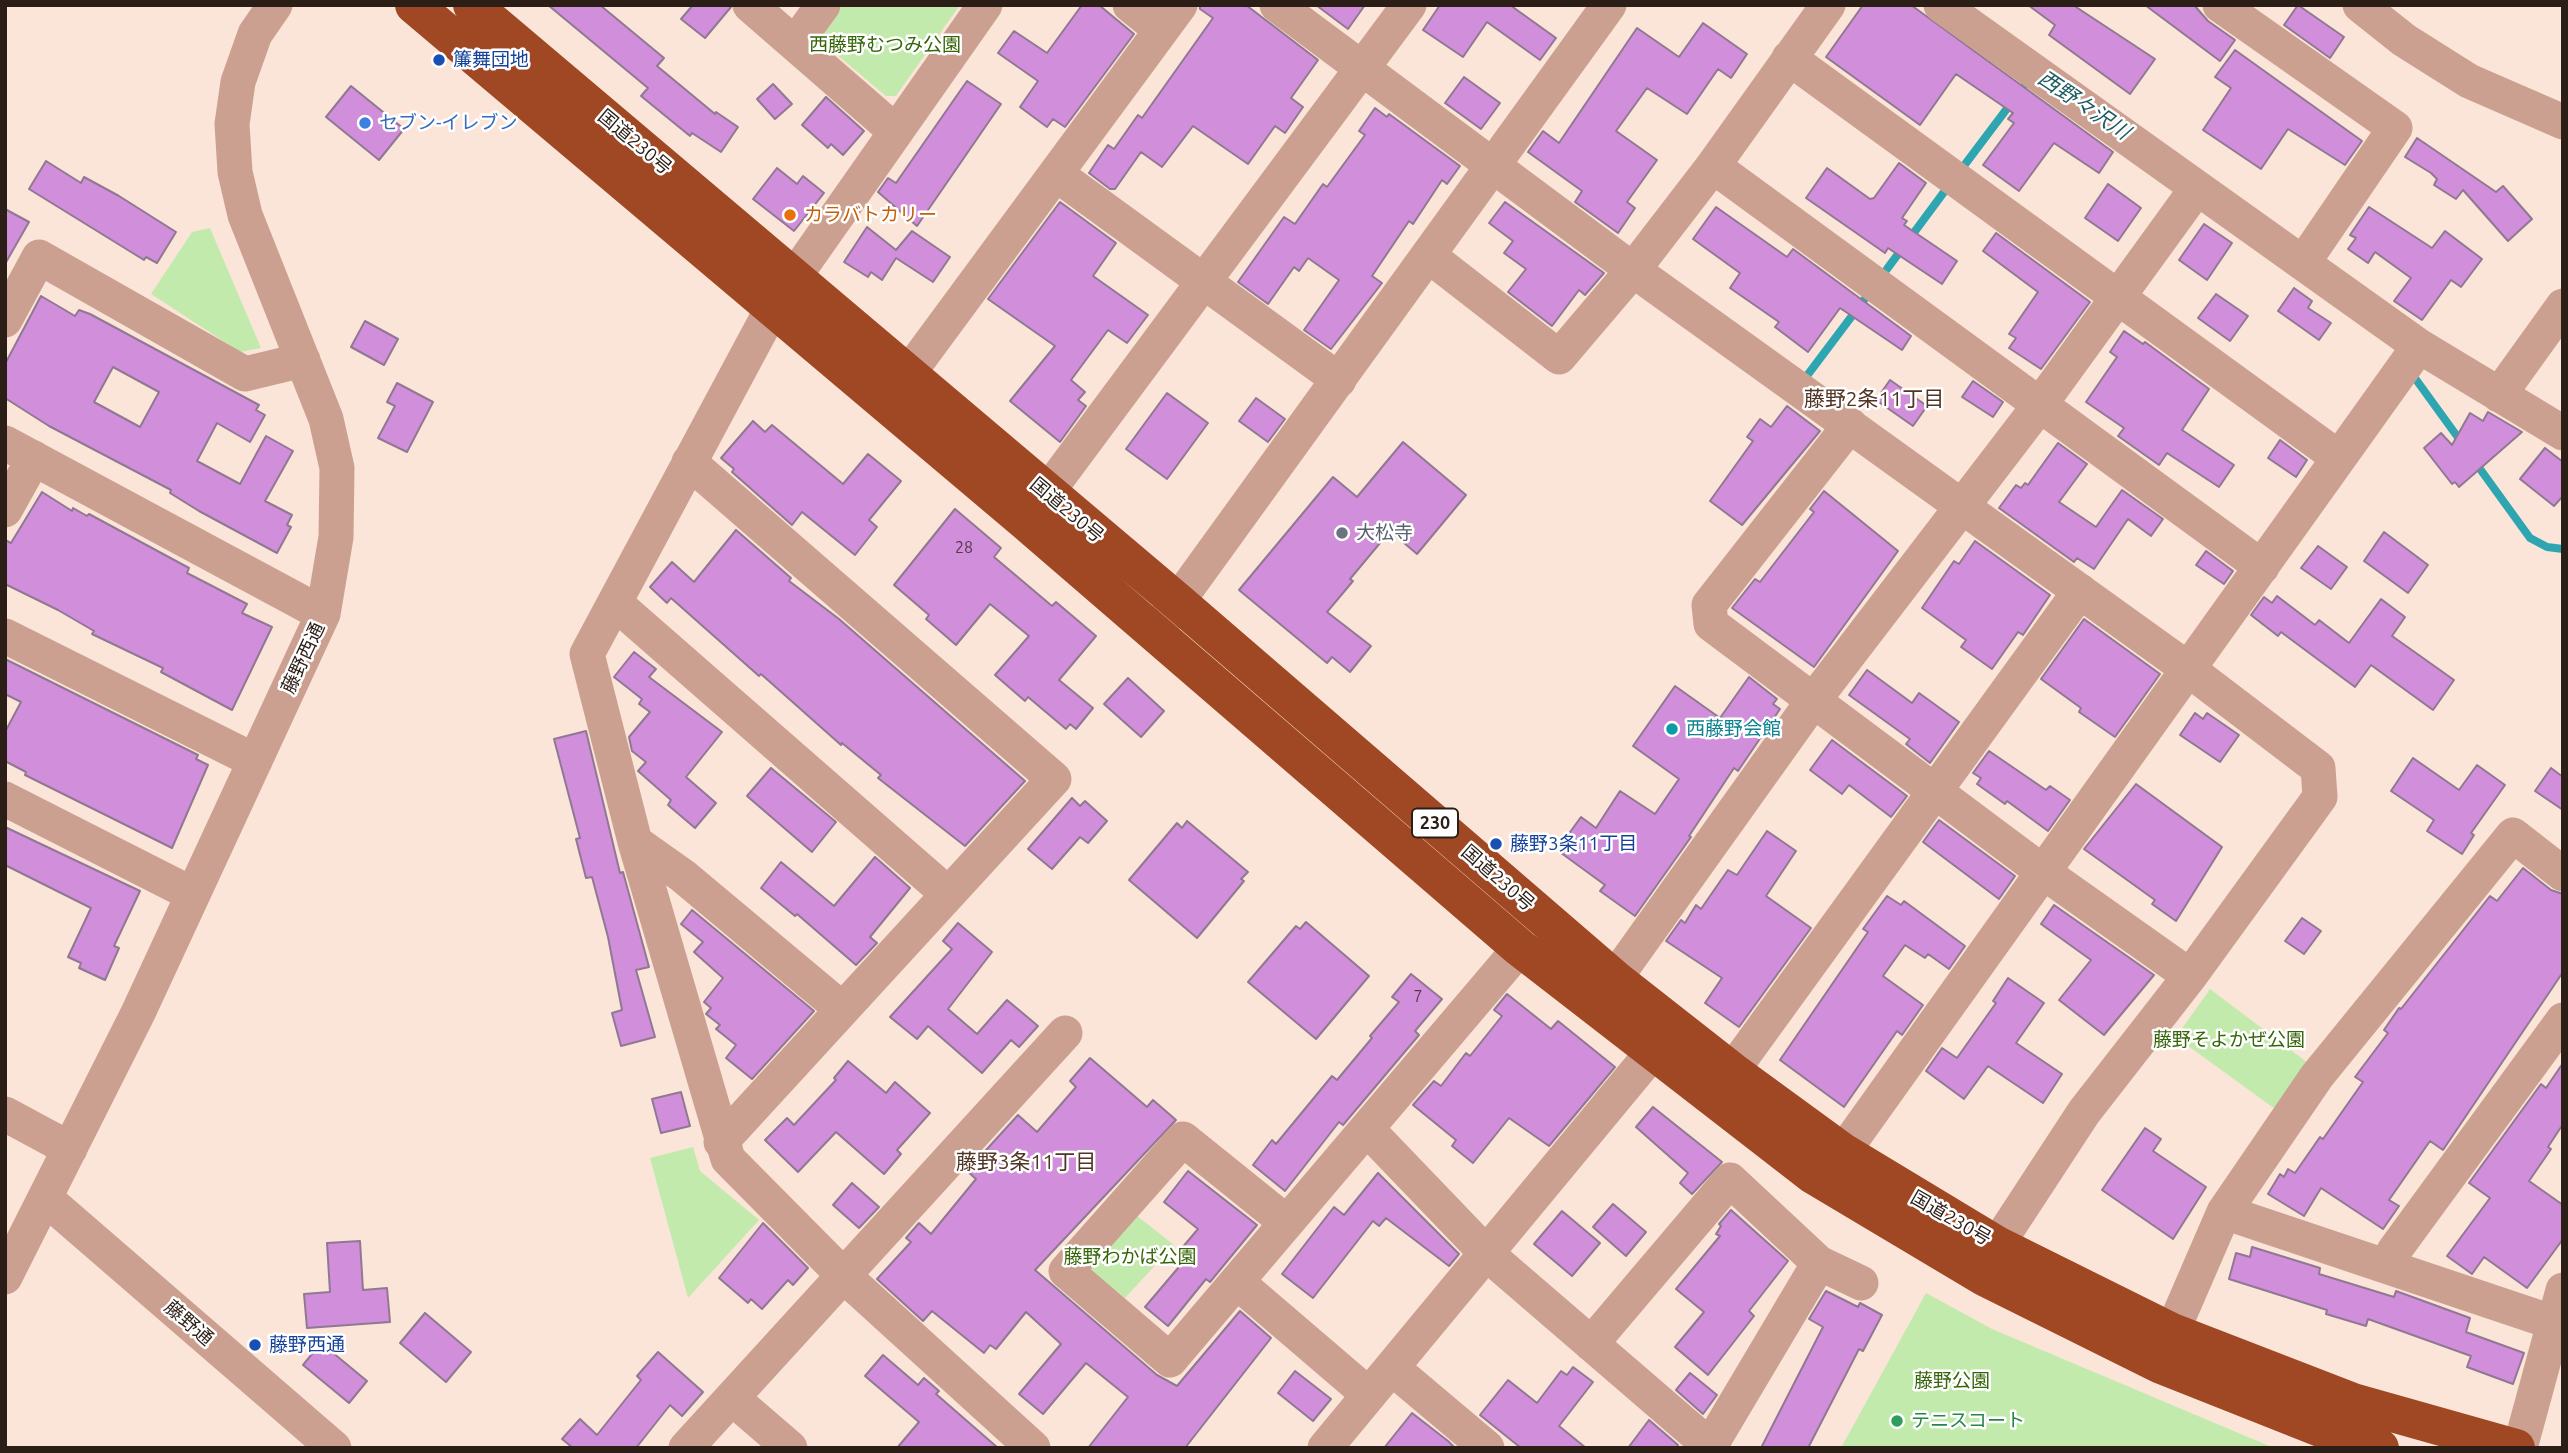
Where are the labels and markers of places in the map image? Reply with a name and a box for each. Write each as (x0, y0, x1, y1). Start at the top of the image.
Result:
place label: 簾舞団地 (453, 49, 529, 71)
marker: 簾舞団地 (431, 52, 447, 68)
place label: セブン-イレブン (379, 112, 517, 134)
marker: セブン-イレブン (357, 115, 373, 131)
place label: カラバトカリー (804, 204, 937, 226)
marker: カラバトカリー (782, 207, 798, 223)
place label: 大松寺 (1356, 522, 1413, 544)
marker: 大松寺 (1334, 525, 1350, 541)
place label: 西藤野会館 (1686, 718, 1781, 740)
marker: 西藤野会館 (1664, 721, 1680, 737)
place label: 藤野3条11丁目 (1510, 833, 1637, 855)
marker: 藤野3条11丁目 (1488, 836, 1504, 852)
place label: 藤野西通 (269, 1334, 345, 1356)
marker: 藤野西通 (247, 1337, 263, 1353)
place label: テニスコート (1911, 1410, 2025, 1432)
marker: テニスコート (1889, 1413, 1905, 1429)

